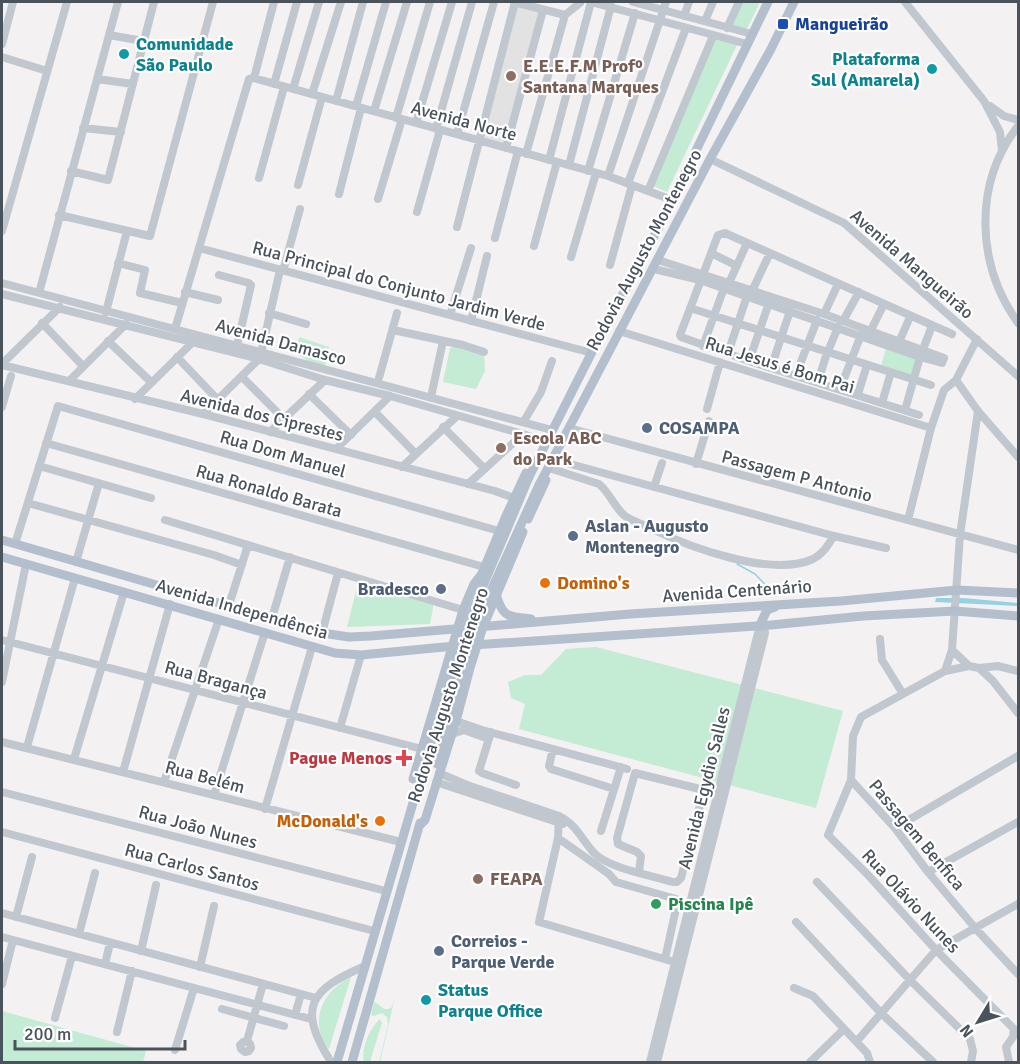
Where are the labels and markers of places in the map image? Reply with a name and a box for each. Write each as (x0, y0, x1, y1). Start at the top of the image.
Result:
place label: Mangueirão (795, 13, 888, 35)
marker: Mangueirão (776, 17, 790, 31)
place label: Comunidade São Paulo (136, 33, 233, 76)
marker: Comunidade São Paulo (117, 47, 131, 61)
place label: Plataforma Sul (Amarela) (811, 48, 920, 91)
place label: E.E.E.F.M Profº Santana Marques (523, 55, 659, 98)
marker: Plataforma Sul (Amarela) (925, 62, 939, 76)
marker: E.E.E.F.M Profº Santana Marques (504, 69, 518, 83)
place label: COSAMPA (659, 417, 740, 439)
marker: COSAMPA (640, 421, 654, 435)
place label: Escola ABC do Park (513, 427, 601, 470)
marker: Escola ABC do Park (494, 441, 508, 455)
place label: Aslan - Augusto Montenegro (585, 515, 709, 558)
marker: Aslan - Augusto Montenegro (566, 529, 580, 543)
place label: Domino's (557, 572, 630, 594)
marker: Domino's (538, 576, 552, 590)
place label: Bradesco (358, 578, 429, 600)
marker: Bradesco (434, 582, 448, 596)
place label: Pague Menos (289, 747, 392, 769)
marker: Pague Menos (397, 751, 411, 765)
place label: McDonald's (277, 810, 368, 832)
marker: McDonald's (373, 814, 387, 828)
place label: FEAPA (490, 868, 543, 890)
marker: FEAPA (471, 872, 485, 886)
place label: Piscina Ipê (668, 893, 753, 915)
marker: Piscina Ipê (649, 897, 663, 911)
place label: Correios - Parque Verde (451, 930, 554, 973)
marker: Correios - Parque Verde (432, 944, 446, 958)
place label: Status Parque Office (438, 979, 543, 1022)
marker: Status Parque Office (419, 993, 433, 1007)

